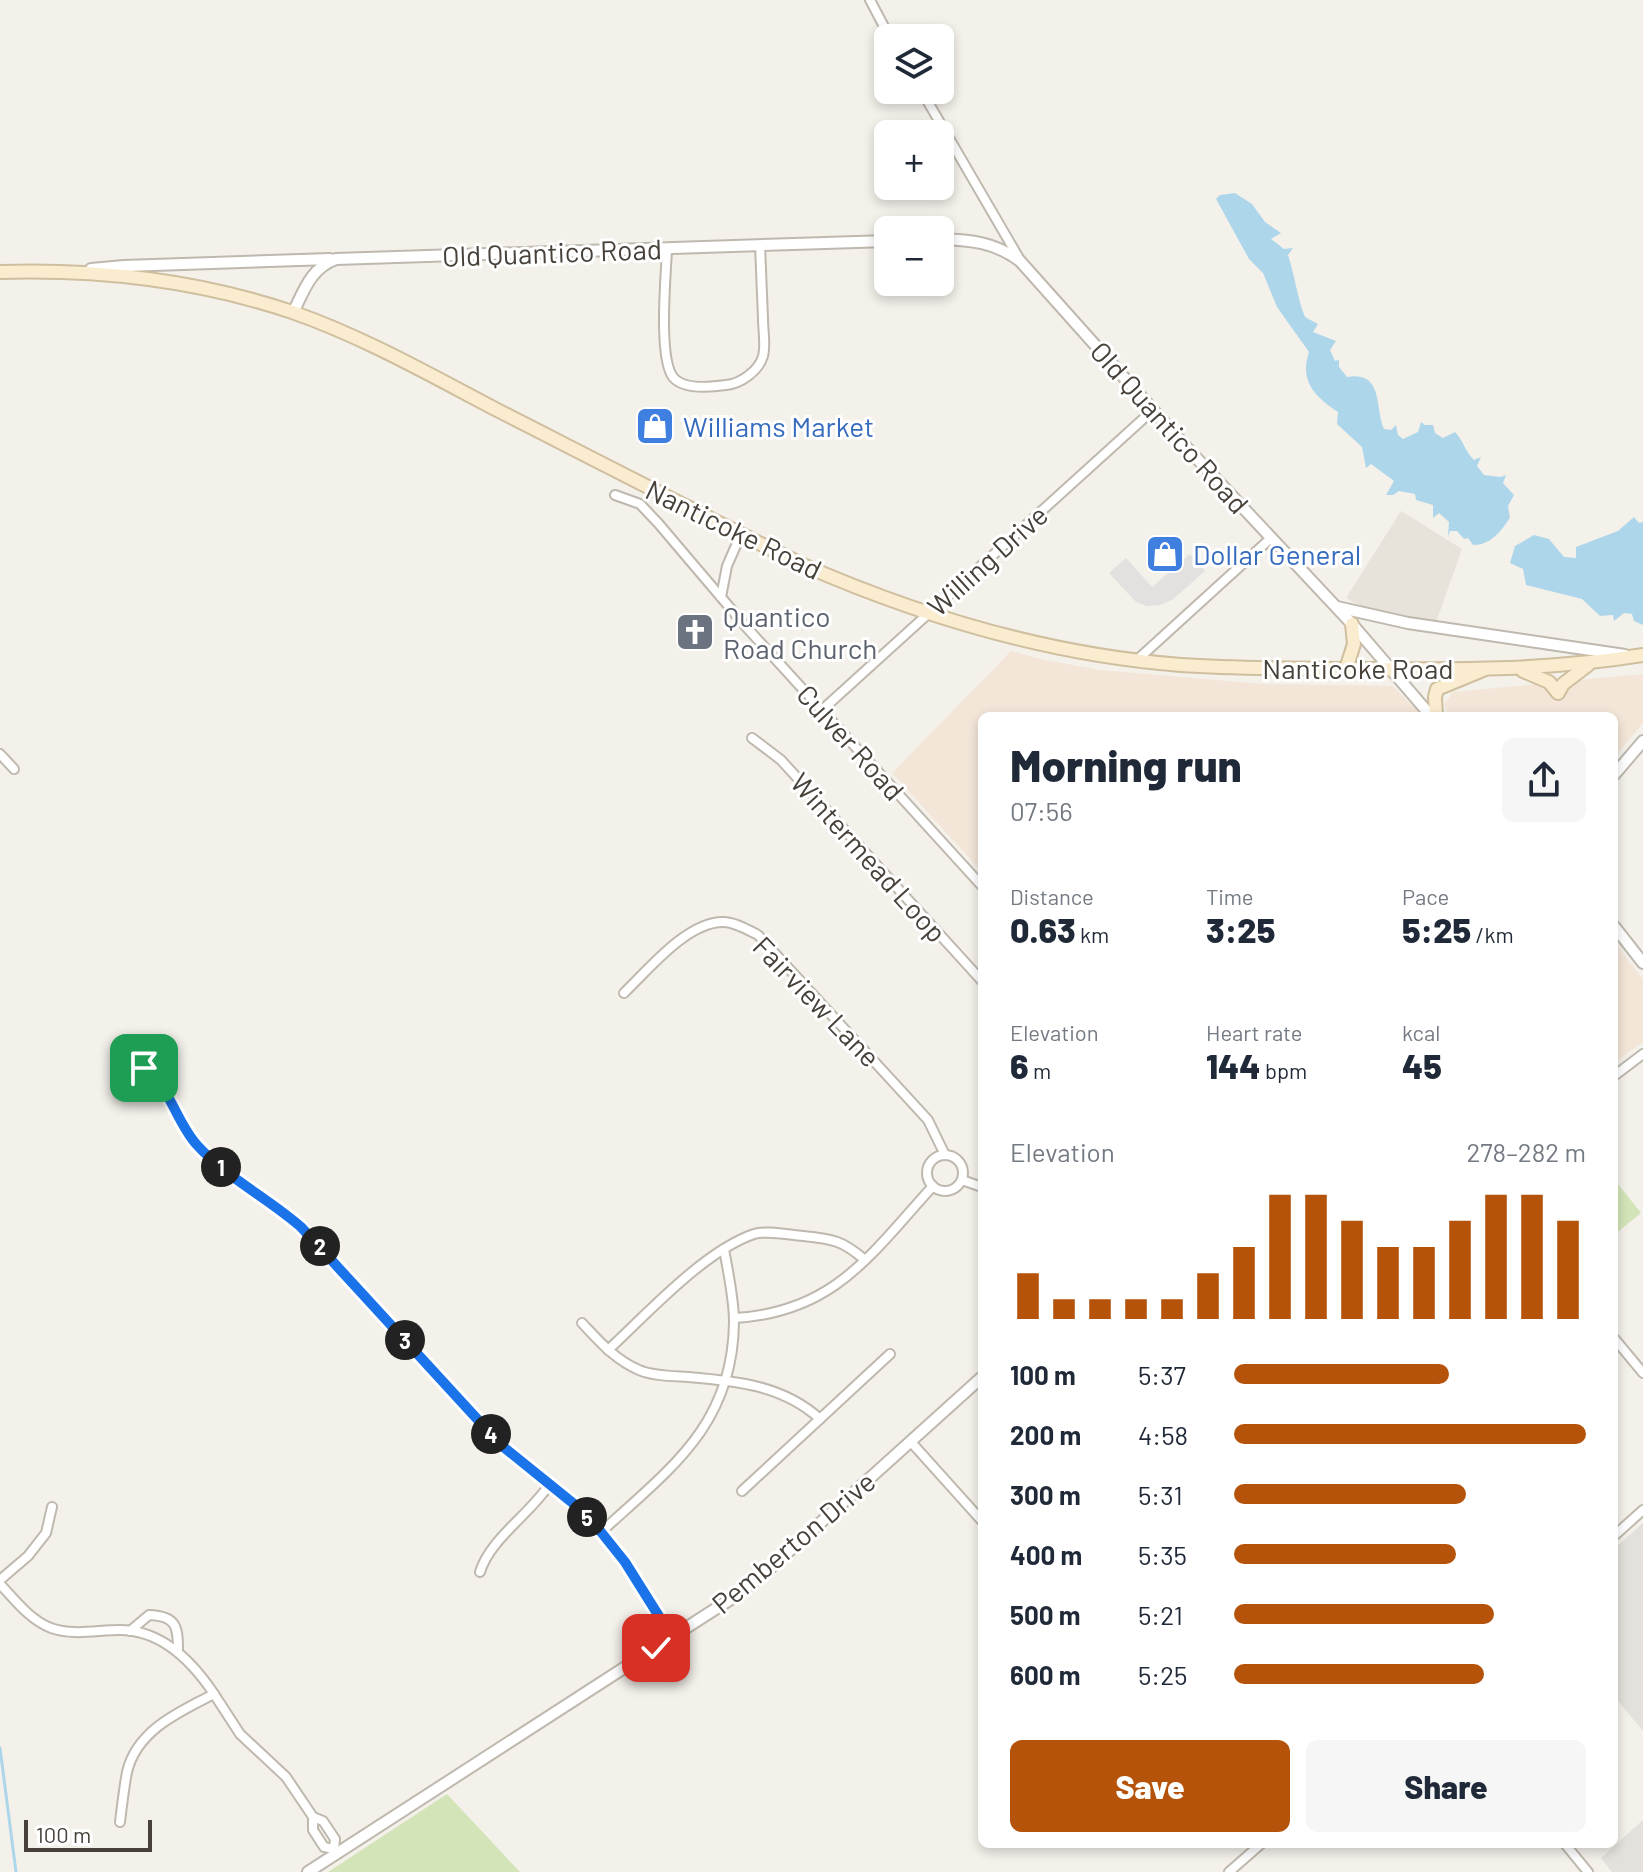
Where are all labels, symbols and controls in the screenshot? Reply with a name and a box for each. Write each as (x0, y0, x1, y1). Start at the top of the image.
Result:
map controls (874, 24, 954, 296)
button: layers (874, 24, 954, 104)
button: + (874, 120, 954, 200)
button: − (874, 216, 954, 296)
street label: Old Quantico Road (442, 231, 662, 273)
street label: Old Quantico Road (1084, 334, 1256, 520)
shop icon: Williams Market (634, 405, 676, 447)
place label: Williams Market (683, 409, 874, 443)
street label: Nanticoke Road (641, 472, 827, 586)
street label: Willing Drive (920, 497, 1054, 623)
shop icon: Dollar General (1144, 533, 1186, 575)
place label: Dollar General (1193, 537, 1361, 571)
place label: Quantico Road Church (723, 599, 877, 665)
church icon: Quantico Road Church (674, 611, 716, 653)
street label: Nanticoke Road (1262, 651, 1454, 685)
street label: Culver Road (790, 677, 912, 807)
text: Morning run (1010, 738, 1242, 791)
button: share (1502, 738, 1586, 822)
street label: Wintermead Loop (784, 765, 954, 949)
text: 07:56 (1010, 795, 1073, 826)
text: Distance (1010, 883, 1094, 909)
text: Time (1206, 883, 1254, 909)
text: Pace (1402, 883, 1449, 909)
text: 0.63 (1010, 909, 1076, 950)
text: 3:25 (1206, 909, 1275, 950)
text: 5:25 (1402, 909, 1471, 950)
text: km (1076, 921, 1109, 947)
text: /km (1471, 921, 1514, 947)
street label: Fairview Lane (746, 929, 888, 1073)
text: Elevation (1010, 1019, 1099, 1045)
text: Heart rate (1206, 1019, 1303, 1045)
text: kcal (1402, 1019, 1440, 1045)
pin (110, 1034, 178, 1102)
text: 6 (1010, 1045, 1029, 1086)
text: 144 (1206, 1045, 1261, 1086)
text: 45 (1402, 1045, 1442, 1086)
icon: arrive (122, 1046, 166, 1090)
text: m (1029, 1057, 1051, 1083)
text: bpm (1261, 1057, 1307, 1083)
text: Elevation (1010, 1136, 1115, 1167)
text: 278–282 m (1466, 1136, 1586, 1167)
pin: 1 (201, 1147, 241, 1187)
text: 1 (217, 1154, 225, 1180)
pin: 2 (300, 1226, 340, 1266)
text: 2 (314, 1233, 326, 1259)
pin: 3 (385, 1320, 425, 1360)
text: 3 (399, 1327, 411, 1353)
text: 100 m (1010, 1359, 1076, 1390)
text: 5:37 (1138, 1359, 1186, 1390)
pin: 4 (471, 1414, 511, 1454)
text: 200 m (1010, 1419, 1081, 1450)
text: 4:58 (1138, 1419, 1188, 1450)
text: 4 (484, 1421, 498, 1447)
street label: Pemberton Drive (704, 1464, 882, 1620)
text: 300 m (1010, 1479, 1081, 1510)
text: 5:31 (1138, 1479, 1183, 1510)
pin: 5 (567, 1497, 607, 1537)
text: 5 (581, 1504, 593, 1530)
text: 400 m (1010, 1539, 1082, 1570)
text: 5:35 (1138, 1539, 1187, 1570)
text: 500 m (1010, 1599, 1081, 1630)
text: 5:21 (1138, 1599, 1183, 1630)
pin (622, 1614, 690, 1682)
icon: check (634, 1626, 678, 1670)
text: 600 m (1010, 1659, 1081, 1690)
text: 5:25 (1138, 1659, 1187, 1690)
button: Save (1010, 1740, 1290, 1832)
button: Share (1306, 1740, 1586, 1832)
scale bar (24, 1816, 152, 1852)
text: 100 m (36, 1821, 91, 1847)

